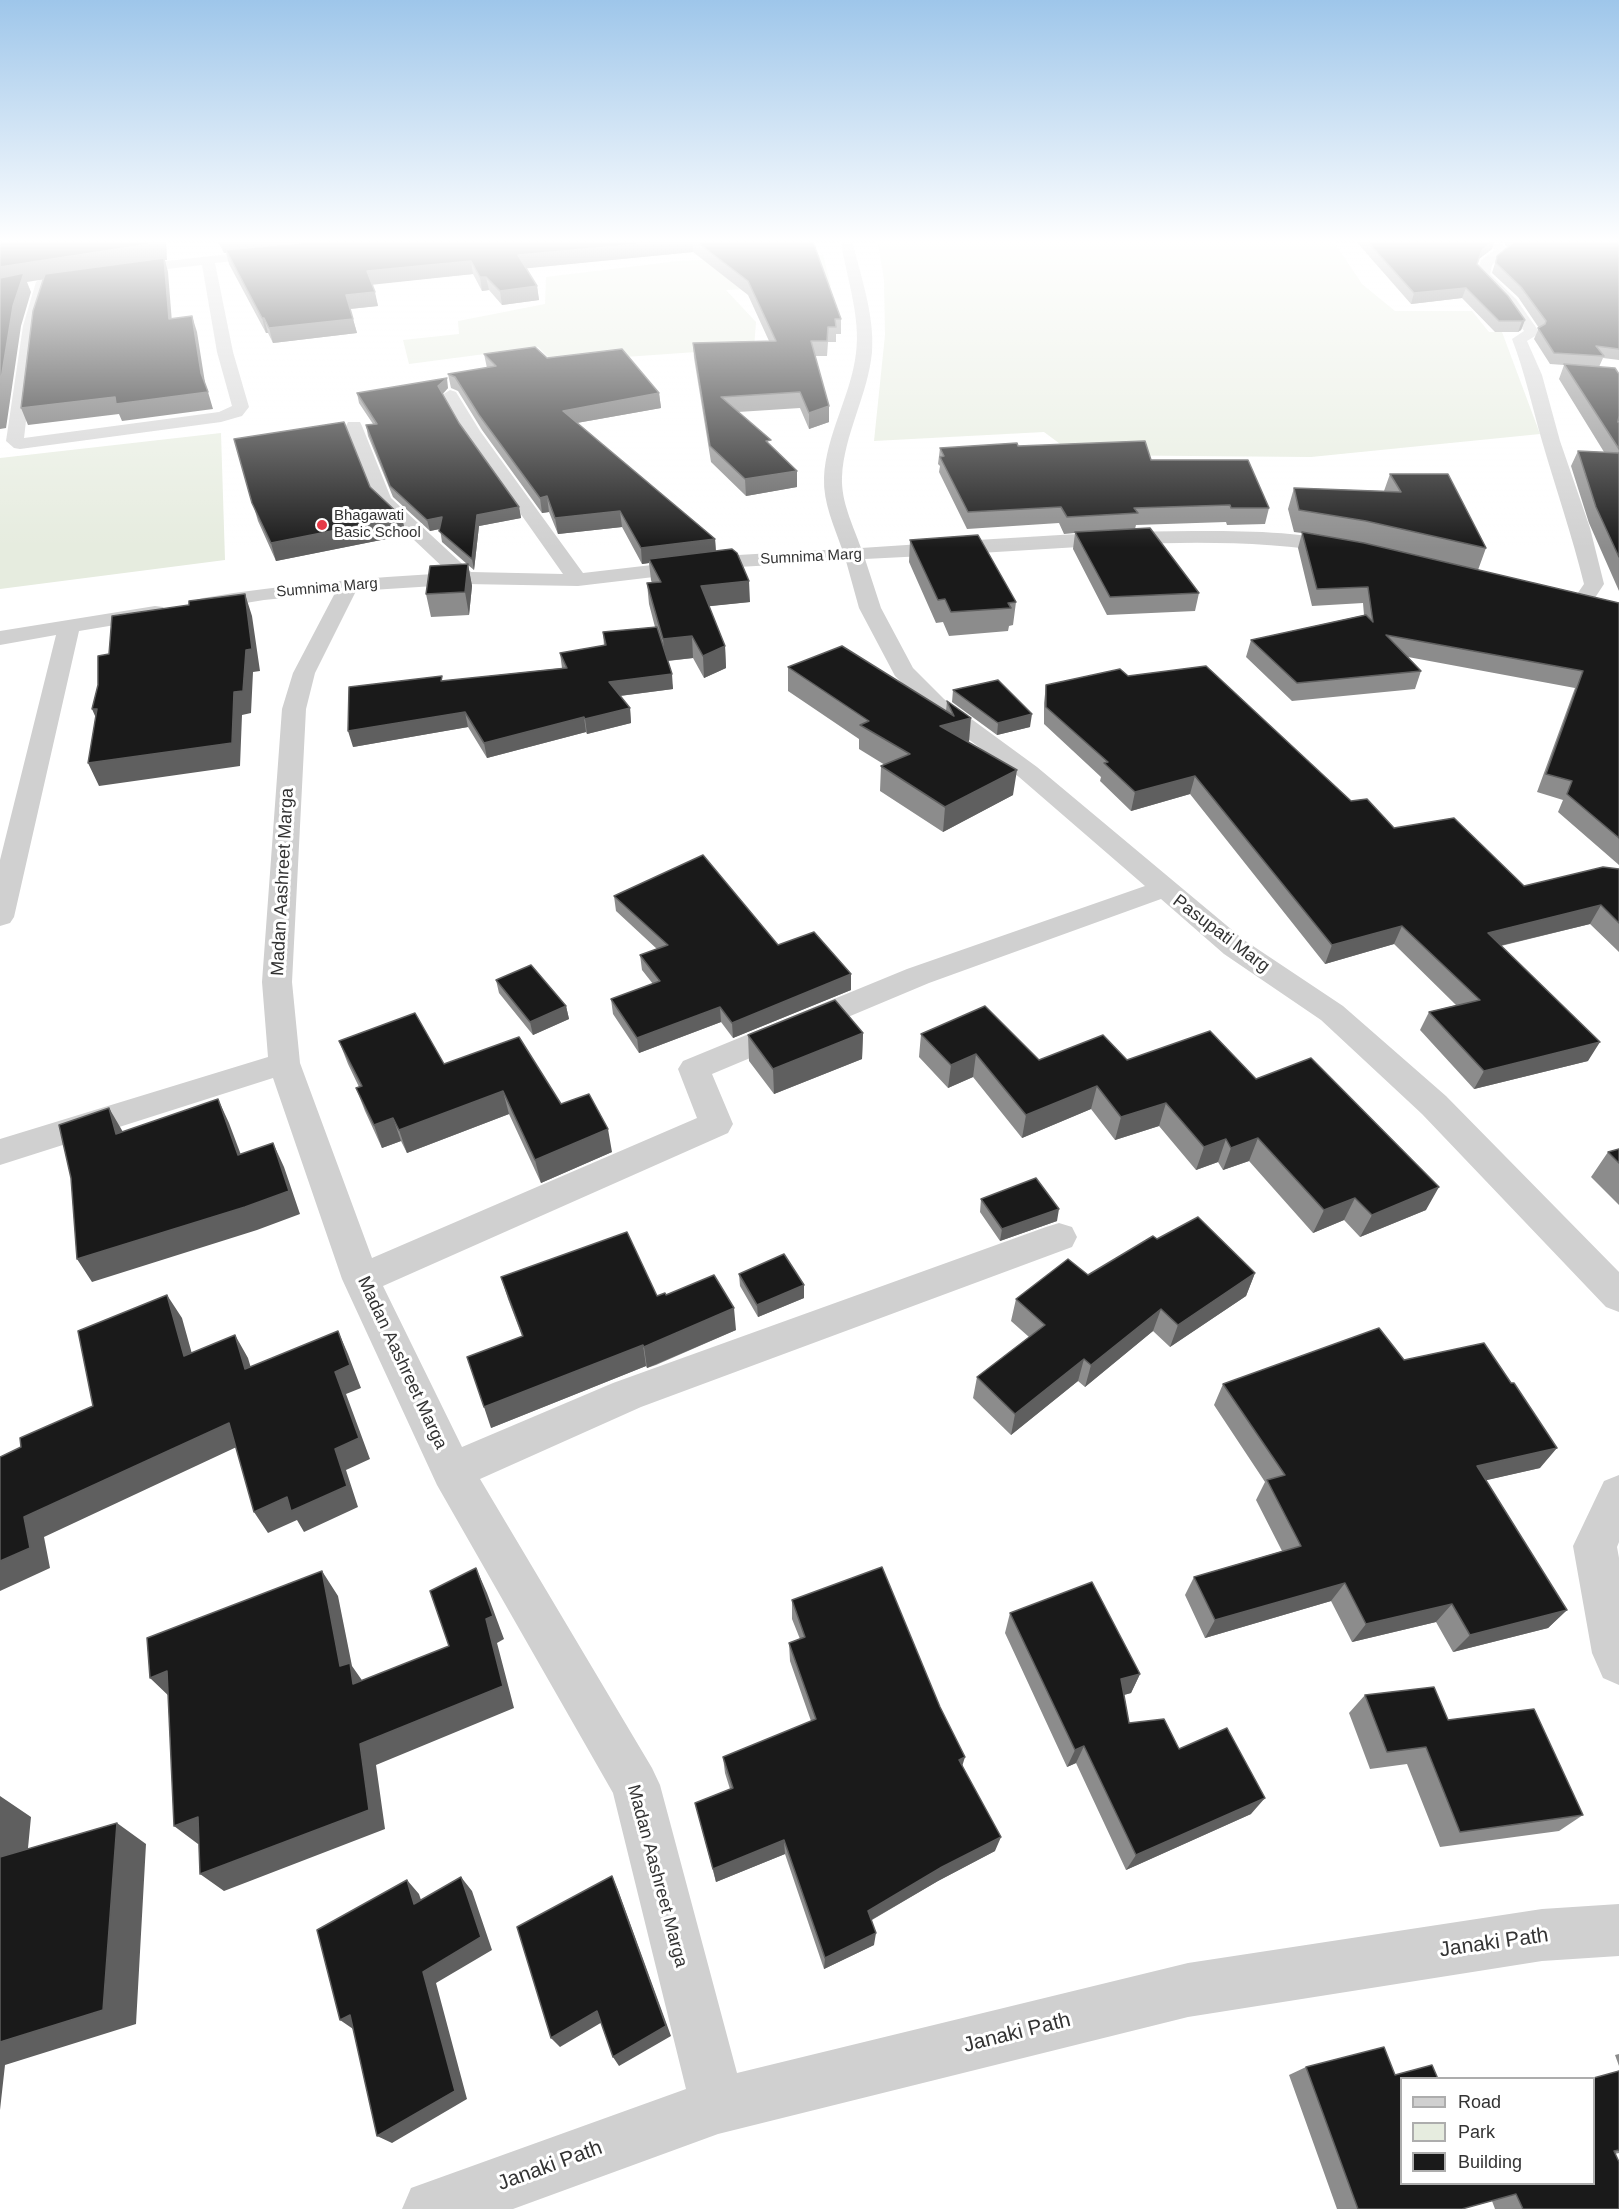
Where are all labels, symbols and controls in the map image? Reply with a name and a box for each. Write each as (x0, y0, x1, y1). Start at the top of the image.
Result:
place label: Bhagawati Basic School (334, 507, 421, 542)
marker: Bhagawati Basic School (315, 518, 329, 532)
street label: Sumnima Marg (760, 545, 862, 569)
street label: Sumnima Marg (276, 575, 378, 601)
street label: Madan Aashreet Marga (267, 788, 299, 976)
street label: Pasupati Marg (1168, 890, 1274, 978)
street label: Madan Aashreet Marga (352, 1273, 452, 1453)
street label: Madan Aashreet Marga (622, 1782, 692, 1970)
street label: Janaki Path (1438, 1923, 1550, 1963)
street label: Janaki Path (961, 2008, 1073, 2058)
legend (1400, 2077, 1595, 2185)
text: Road (1458, 2092, 1501, 2112)
text: Park (1458, 2122, 1495, 2142)
street label: Janaki Path (494, 2135, 606, 2197)
text: Building (1458, 2152, 1522, 2172)

